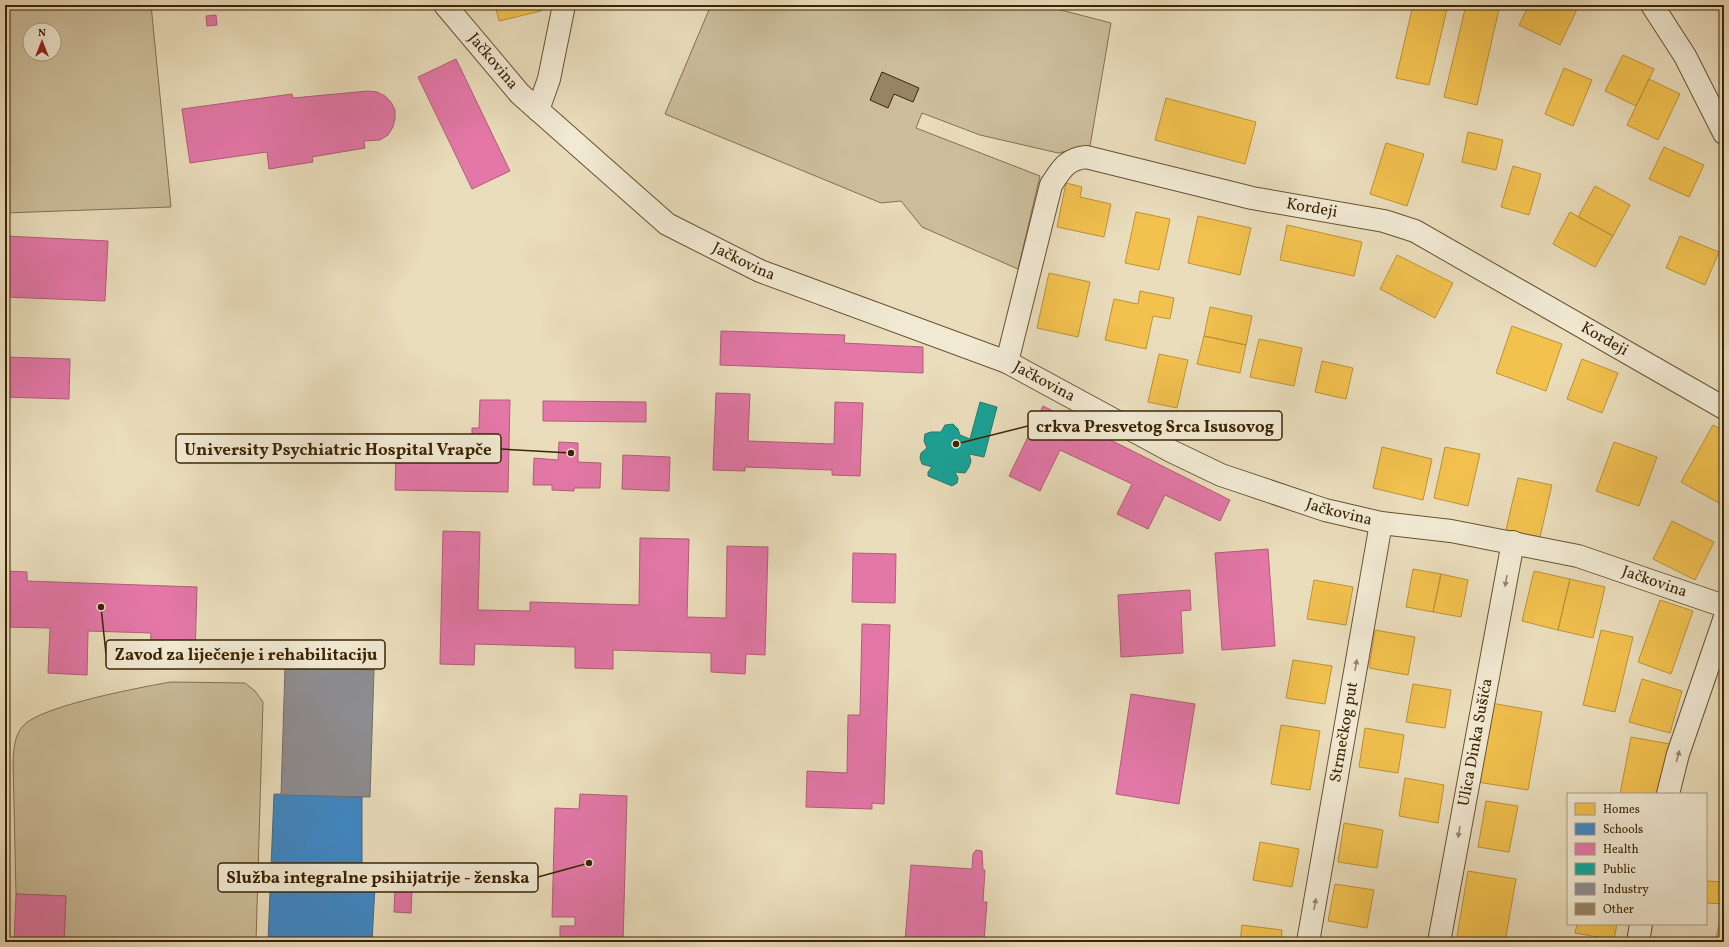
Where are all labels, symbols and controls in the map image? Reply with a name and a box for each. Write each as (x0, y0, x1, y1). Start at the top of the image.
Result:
north arrow (22, 22, 62, 62)
text: N (38, 26, 46, 41)
street label: Jačkovina (462, 29, 523, 95)
street label: Kordeji (1285, 193, 1339, 224)
street label: Jačkovina (708, 237, 778, 287)
street label: Kordeji (1576, 317, 1632, 362)
street label: Jačkovina (1009, 356, 1079, 408)
callout: crkva Presvetog Srca Isusovog (1028, 411, 1282, 440)
text: crkva Presvetog Srca Isusovog (1036, 416, 1274, 439)
callout: University Psychiatric Hospital Vrapče (176, 434, 501, 463)
text: University Psychiatric Hospital Vrapče (184, 439, 492, 462)
street label: Jačkovina (1303, 493, 1374, 532)
street label: Jačkovina (1619, 561, 1690, 604)
one-way arrow (1502, 575, 1508, 587)
callout: Zavod za liječenje i rehabilitaciju (106, 640, 385, 669)
text: Zavod za liječenje i rehabilitaciju (115, 644, 377, 667)
one-way arrow (1353, 659, 1359, 671)
street label: Ulica Dinka Sušića (1453, 677, 1499, 808)
street label: Strmečkog put (1325, 680, 1364, 784)
one-way arrow (1675, 750, 1681, 763)
legend (1567, 793, 1707, 925)
text: Homes (1603, 802, 1640, 818)
text: Schools (1603, 822, 1643, 838)
one-way arrow (1456, 826, 1462, 839)
text: Health (1603, 842, 1639, 858)
text: Public (1603, 862, 1636, 878)
callout: Služba integralne psihijatrije - ženska (218, 863, 538, 892)
text: Služba integralne psihijatrije - ženska (226, 867, 530, 890)
text: Industry (1603, 882, 1649, 898)
one-way arrow (1312, 897, 1318, 910)
text: Other (1603, 902, 1634, 918)

